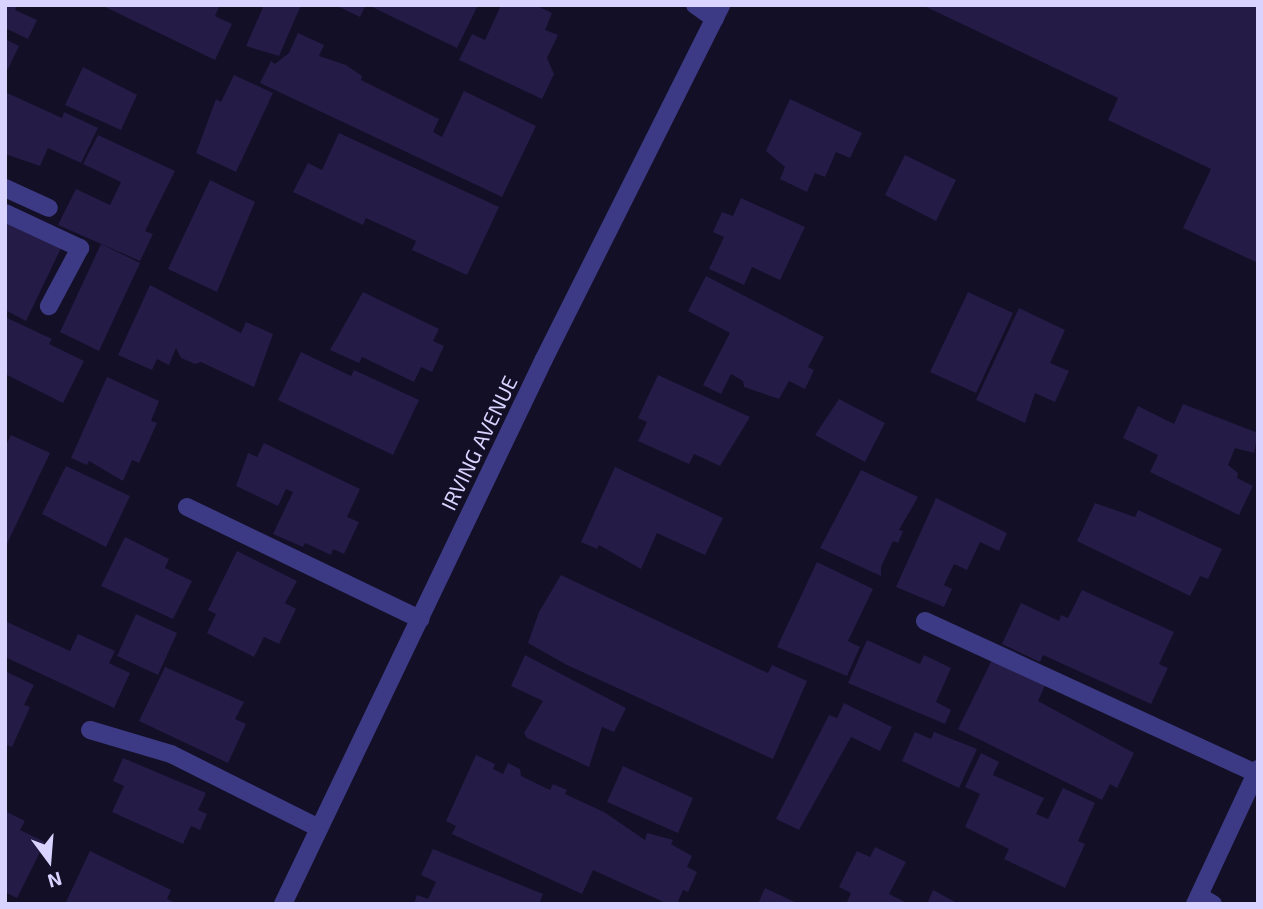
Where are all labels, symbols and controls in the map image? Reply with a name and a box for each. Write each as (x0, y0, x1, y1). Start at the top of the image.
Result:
street label: IRVING AVENUE (435, 372, 523, 514)
north arrow (14, 825, 84, 895)
text: N (45, 868, 65, 894)

